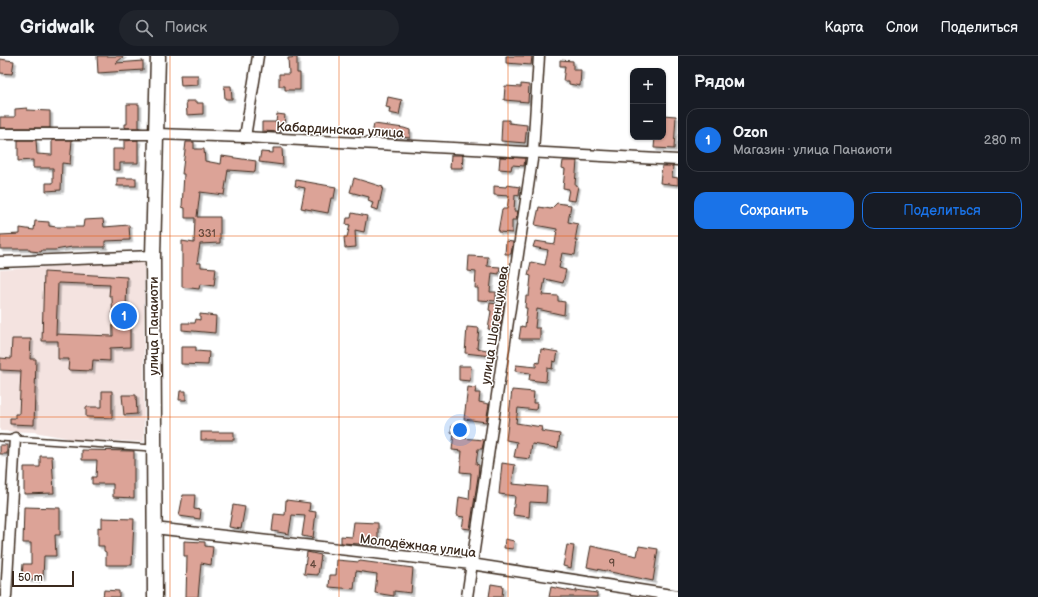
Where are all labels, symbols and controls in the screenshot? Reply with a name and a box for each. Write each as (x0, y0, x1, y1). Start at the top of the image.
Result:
search box (119, 10, 399, 46)
text: Gridwalk (20, 16, 95, 39)
icon: search (133, 17, 155, 39)
text: Поиск (165, 18, 207, 37)
text: Карта (824, 19, 864, 36)
text: Слои (886, 19, 918, 36)
text: Поделиться (940, 19, 1018, 36)
map controls (630, 68, 666, 140)
button: + (630, 68, 666, 104)
text: Рядом (694, 72, 745, 92)
button: − (630, 104, 666, 140)
street label: Кабардинская улица (276, 119, 404, 141)
text: Ozon (733, 123, 768, 142)
text: 1 (705, 132, 711, 148)
text: 280 m (984, 132, 1021, 148)
text: Магазин · улица Панаиоти (733, 142, 892, 158)
button: Сохранить (694, 192, 854, 229)
button: Поделиться (862, 192, 1022, 229)
house number: 331 (198, 227, 216, 240)
street label: улица Шогенцукова (478, 264, 512, 386)
street label: улица Панаиоти (146, 276, 162, 376)
pin: 1 (111, 301, 137, 331)
your location (450, 420, 470, 440)
street label: Молодёжная улица (359, 531, 477, 561)
house number: 9 (609, 557, 615, 570)
house number: 4 (310, 558, 317, 571)
scale bar (12, 569, 74, 588)
text: 50 m (18, 571, 43, 584)

